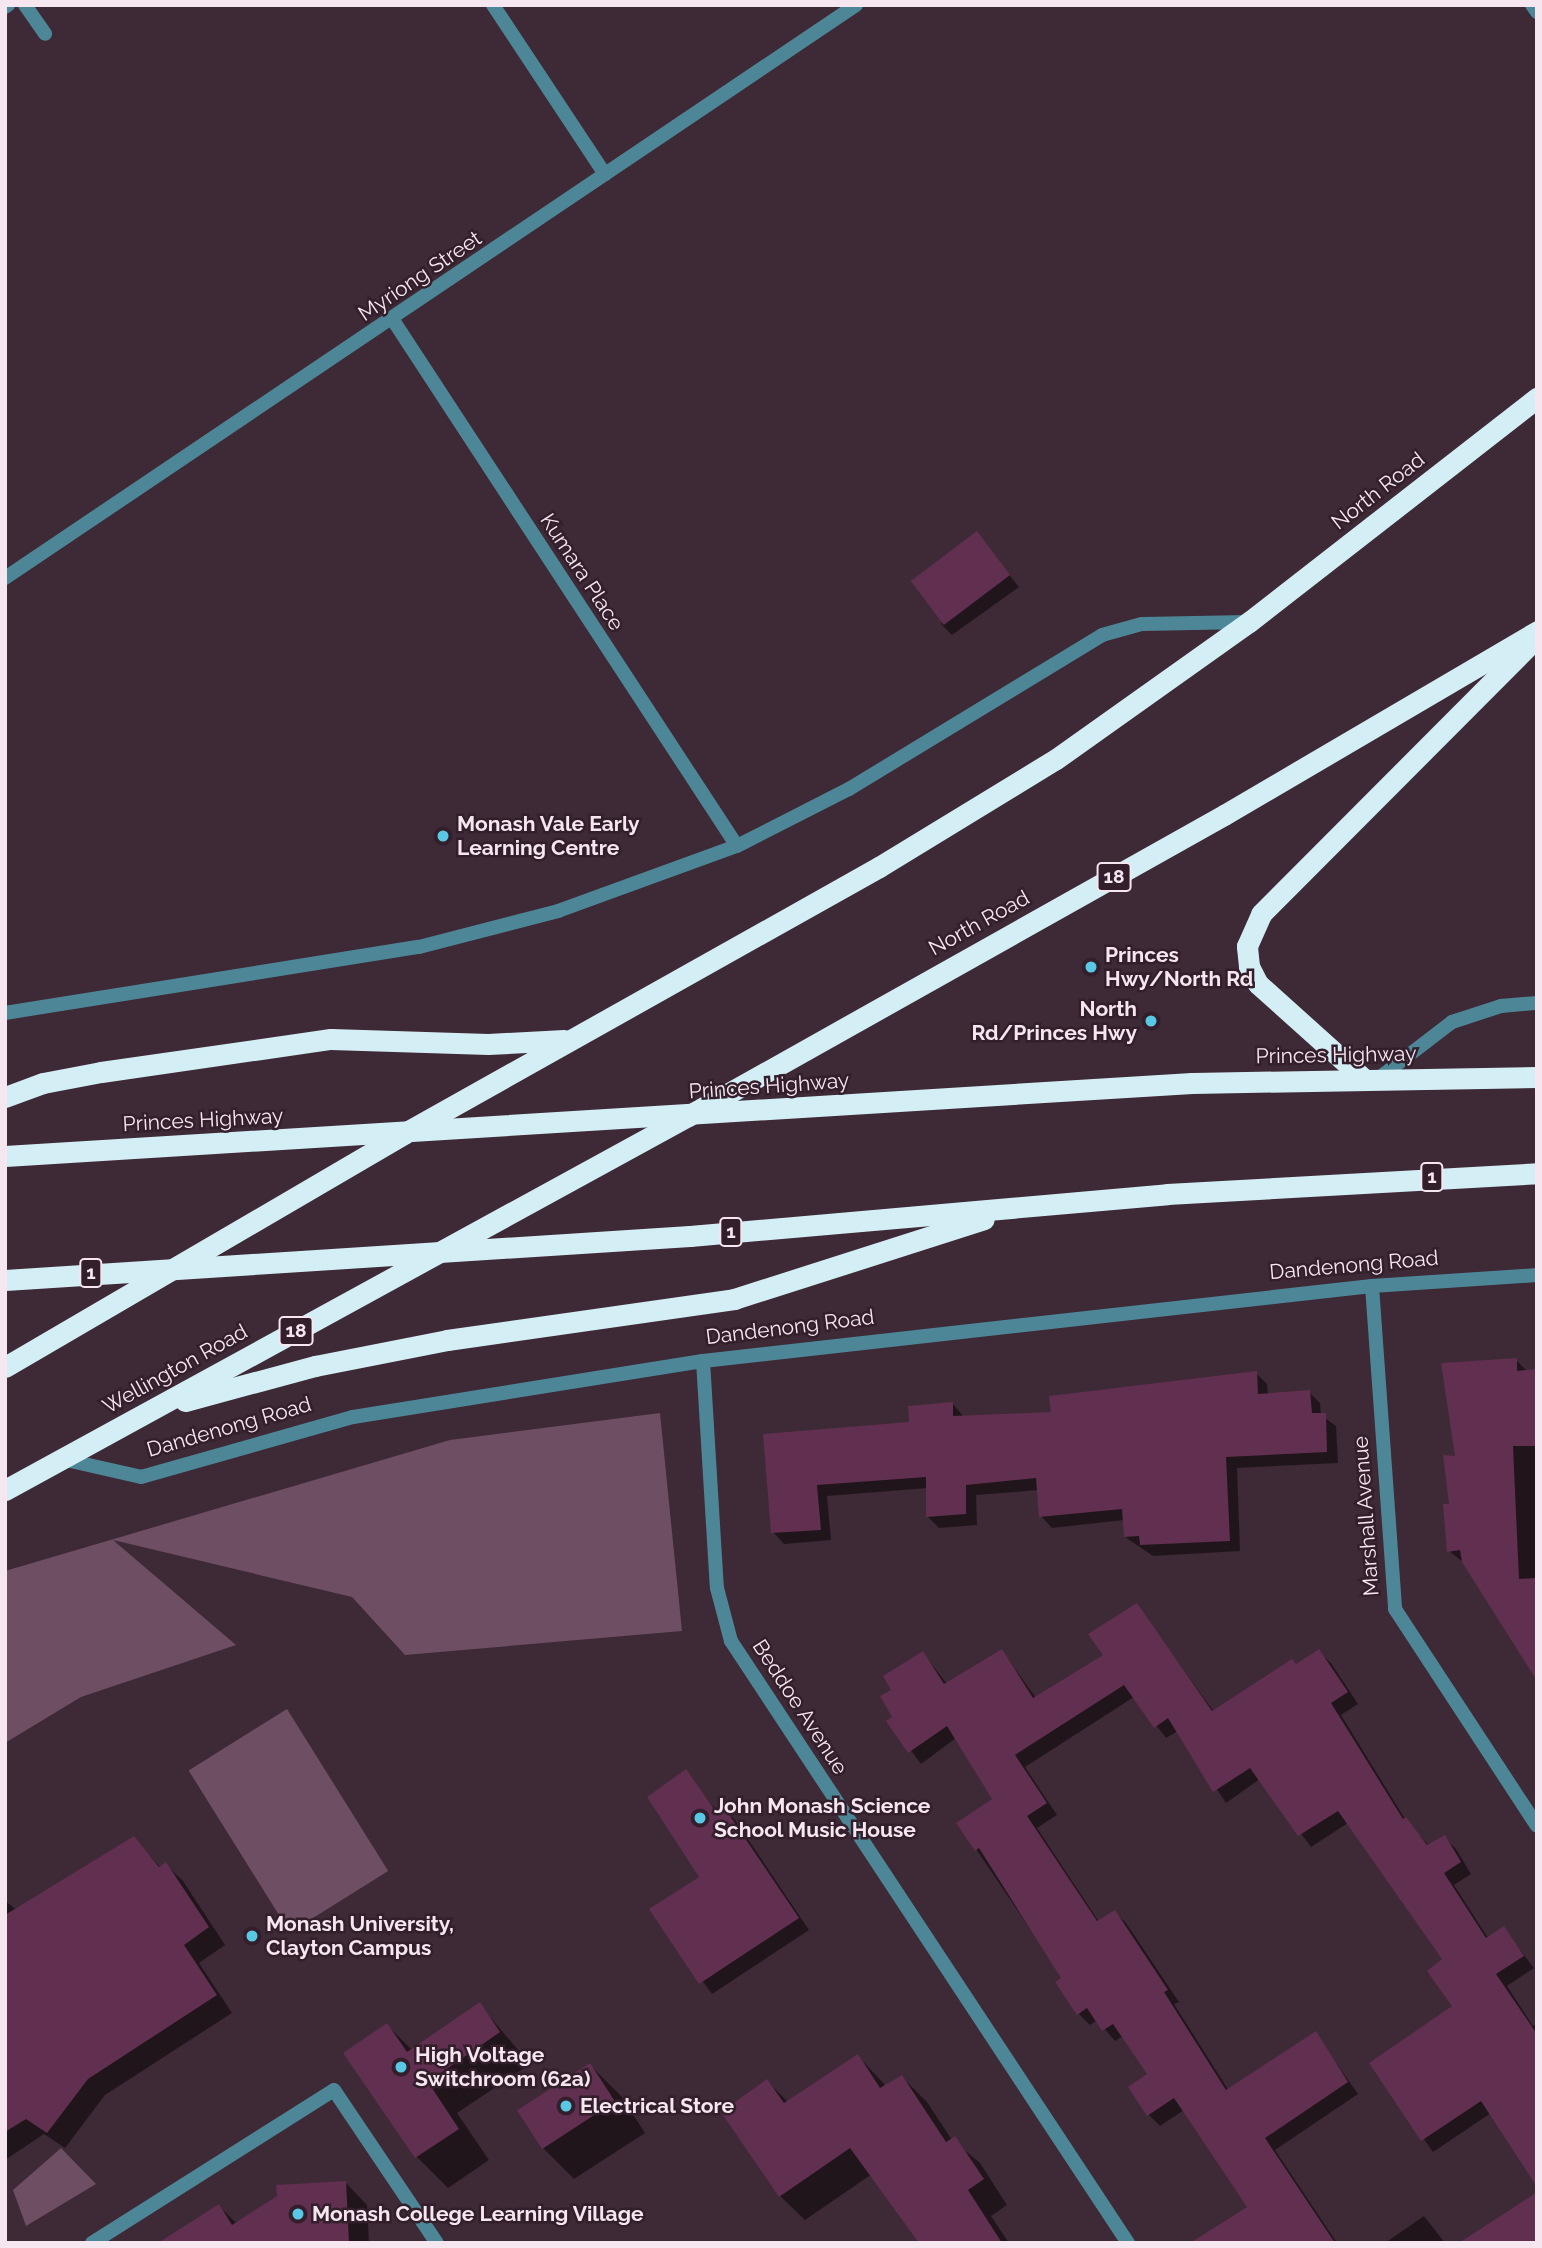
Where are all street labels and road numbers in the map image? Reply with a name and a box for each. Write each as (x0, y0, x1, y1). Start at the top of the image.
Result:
street label: Myriong Street (354, 226, 486, 326)
street label: North Road (1327, 447, 1429, 535)
street label: Kumara Place (535, 509, 629, 635)
road number: 18 (1096, 862, 1132, 892)
street label: North Road (924, 885, 1034, 961)
street label: Princes Highway (1255, 1041, 1417, 1069)
street label: Princes Highway (688, 1068, 850, 1104)
street label: Princes Highway (122, 1103, 284, 1137)
road number: 1 (1420, 1162, 1444, 1192)
road number: 1 (719, 1216, 743, 1248)
street label: Dandenong Road (1268, 1245, 1440, 1285)
road number: 1 (79, 1258, 103, 1288)
street label: Dandenong Road (704, 1304, 876, 1350)
road number: 18 (278, 1316, 314, 1346)
street label: Wellington Road (98, 1319, 252, 1419)
street label: Dandenong Road (144, 1391, 314, 1463)
street label: Marshall Avenue (1348, 1435, 1384, 1597)
street label: Beddoe Avenue (747, 1635, 853, 1779)

